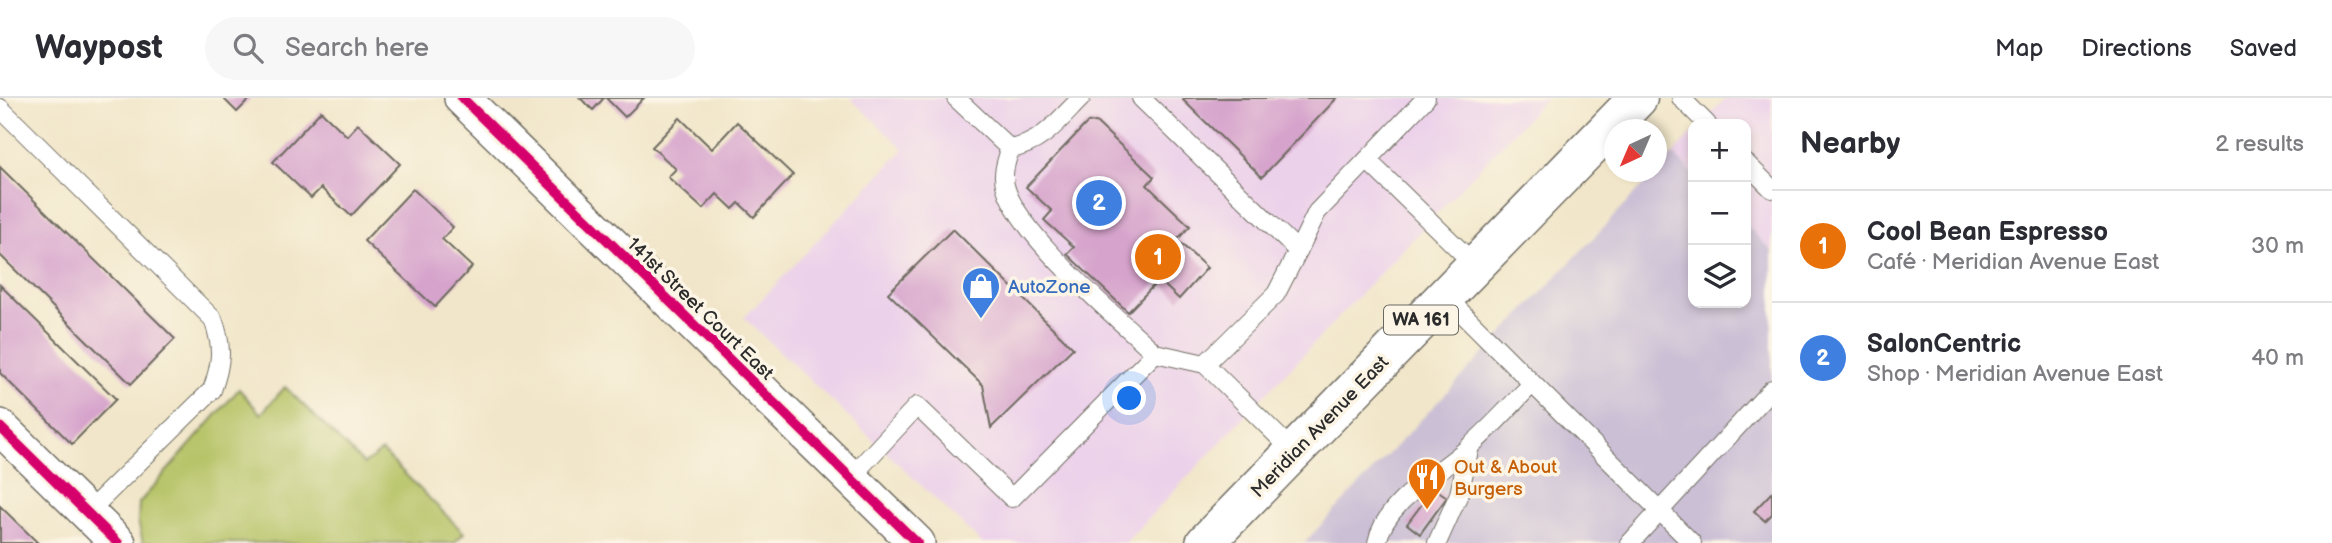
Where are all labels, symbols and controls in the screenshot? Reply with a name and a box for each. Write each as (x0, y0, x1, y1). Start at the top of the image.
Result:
search box (205, 17, 695, 80)
text: Waypost (35, 28, 163, 68)
icon: search (229, 29, 267, 67)
text: Search here (285, 33, 429, 64)
text: Map (1995, 34, 2043, 63)
text: Directions (2081, 34, 2192, 63)
text: Saved (2230, 34, 2297, 63)
north arrow (1604, 119, 1667, 182)
map controls (1688, 119, 1751, 308)
button: + (1688, 119, 1751, 182)
text: Nearby (1800, 126, 1900, 162)
text: 2 results (2215, 130, 2304, 158)
pin: 2 (1076, 177, 1122, 229)
button: − (1688, 182, 1751, 245)
text: Cool Bean Espresso (1867, 217, 2108, 248)
pin: 1 (1135, 231, 1181, 283)
text: 1 (1818, 232, 1828, 260)
text: 30 m (2251, 232, 2304, 260)
street label: 141st Street Court East (622, 233, 778, 385)
button: layers (1688, 245, 1751, 308)
text: Café · Meridian Avenue East (1867, 248, 2159, 276)
shop icon: AutoZone (960, 265, 1002, 320)
place label: AutoZone (1008, 276, 1090, 299)
road number: WA 161 (1384, 306, 1458, 334)
text: SalonCentric (1867, 329, 2021, 360)
text: 2 (1816, 344, 1830, 372)
text: 40 m (2251, 344, 2304, 372)
street label: Meridian Avenue East (1246, 351, 1394, 503)
text: Shop · Meridian Avenue East (1867, 360, 2163, 388)
your location (1112, 381, 1146, 415)
restaurant icon: Out & About Burgers (1406, 456, 1448, 511)
place label: Out & About Burgers (1454, 456, 1557, 501)

